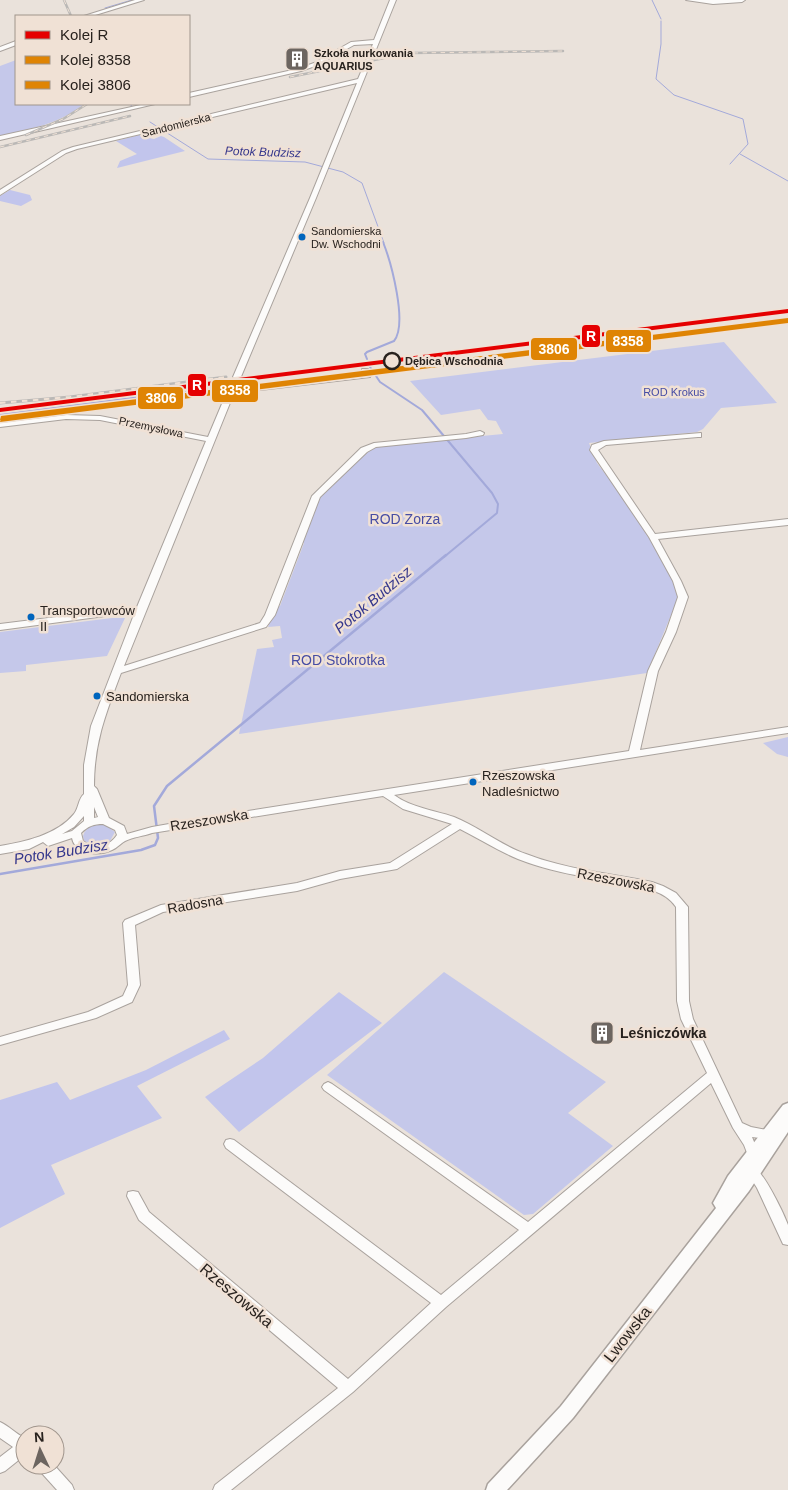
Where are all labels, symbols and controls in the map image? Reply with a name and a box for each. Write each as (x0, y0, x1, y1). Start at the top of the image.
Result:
legend (15, 15, 190, 105)
text: Kolej R (60, 26, 109, 43)
building icon: Szkoła nurkowania AQUARIUS (284, 46, 310, 72)
place label: Szkoła nurkowania AQUARIUS (314, 47, 414, 72)
text: Kolej 8358 (60, 51, 131, 68)
text: Kolej 3806 (60, 76, 131, 93)
street label: Sandomierska (140, 110, 212, 139)
water label: Potok Budzisz (225, 144, 301, 160)
place label: Sandomierska Dw. Wschodni (311, 225, 382, 250)
marker: Sandomierska Dw. Wschodni (297, 232, 307, 242)
line badge: R (581, 324, 601, 348)
text: R (586, 328, 596, 344)
line badge: 8358 (605, 329, 652, 353)
text: 8358 (612, 333, 644, 349)
line badge: 3806 (530, 337, 578, 361)
text: 3806 (538, 341, 570, 357)
marker: Dębica Wschodnia (383, 352, 401, 370)
place label: Dębica Wschodnia (405, 355, 504, 367)
line badge: R (187, 373, 207, 397)
text: R (192, 377, 202, 393)
line badge: 8358 (211, 379, 259, 403)
text: 8358 (219, 382, 251, 398)
line badge: 3806 (137, 386, 184, 410)
park label: ROD Krokus (643, 386, 705, 398)
text: 3806 (145, 390, 177, 406)
street label: Przemysłowa (118, 414, 185, 440)
park label: ROD Zorza (370, 511, 441, 527)
water label: Potok Budzisz (331, 562, 415, 637)
place label: Transportowców II (40, 603, 135, 634)
marker: Transportowców II (26, 612, 36, 622)
park label: ROD Stokrotka (291, 652, 385, 668)
place label: Sandomierska (106, 689, 190, 704)
marker: Sandomierska (92, 691, 102, 701)
place label: Rzeszowska Nadleśnictwo (482, 768, 559, 799)
marker: Rzeszowska Nadleśnictwo (468, 777, 478, 787)
street label: Rzeszowska (169, 806, 249, 834)
water label: Potok Budzisz (13, 836, 110, 867)
street label: Rzeszowska (576, 865, 656, 895)
street label: Radosna (166, 891, 224, 917)
building icon: Leśniczówka (589, 1020, 615, 1046)
place label: Leśniczówka (620, 1025, 707, 1041)
street label: Rzeszowska (197, 1260, 277, 1331)
street label: Lwowska (600, 1303, 654, 1365)
north arrow (15, 1425, 65, 1475)
text: N (33, 1429, 45, 1445)

